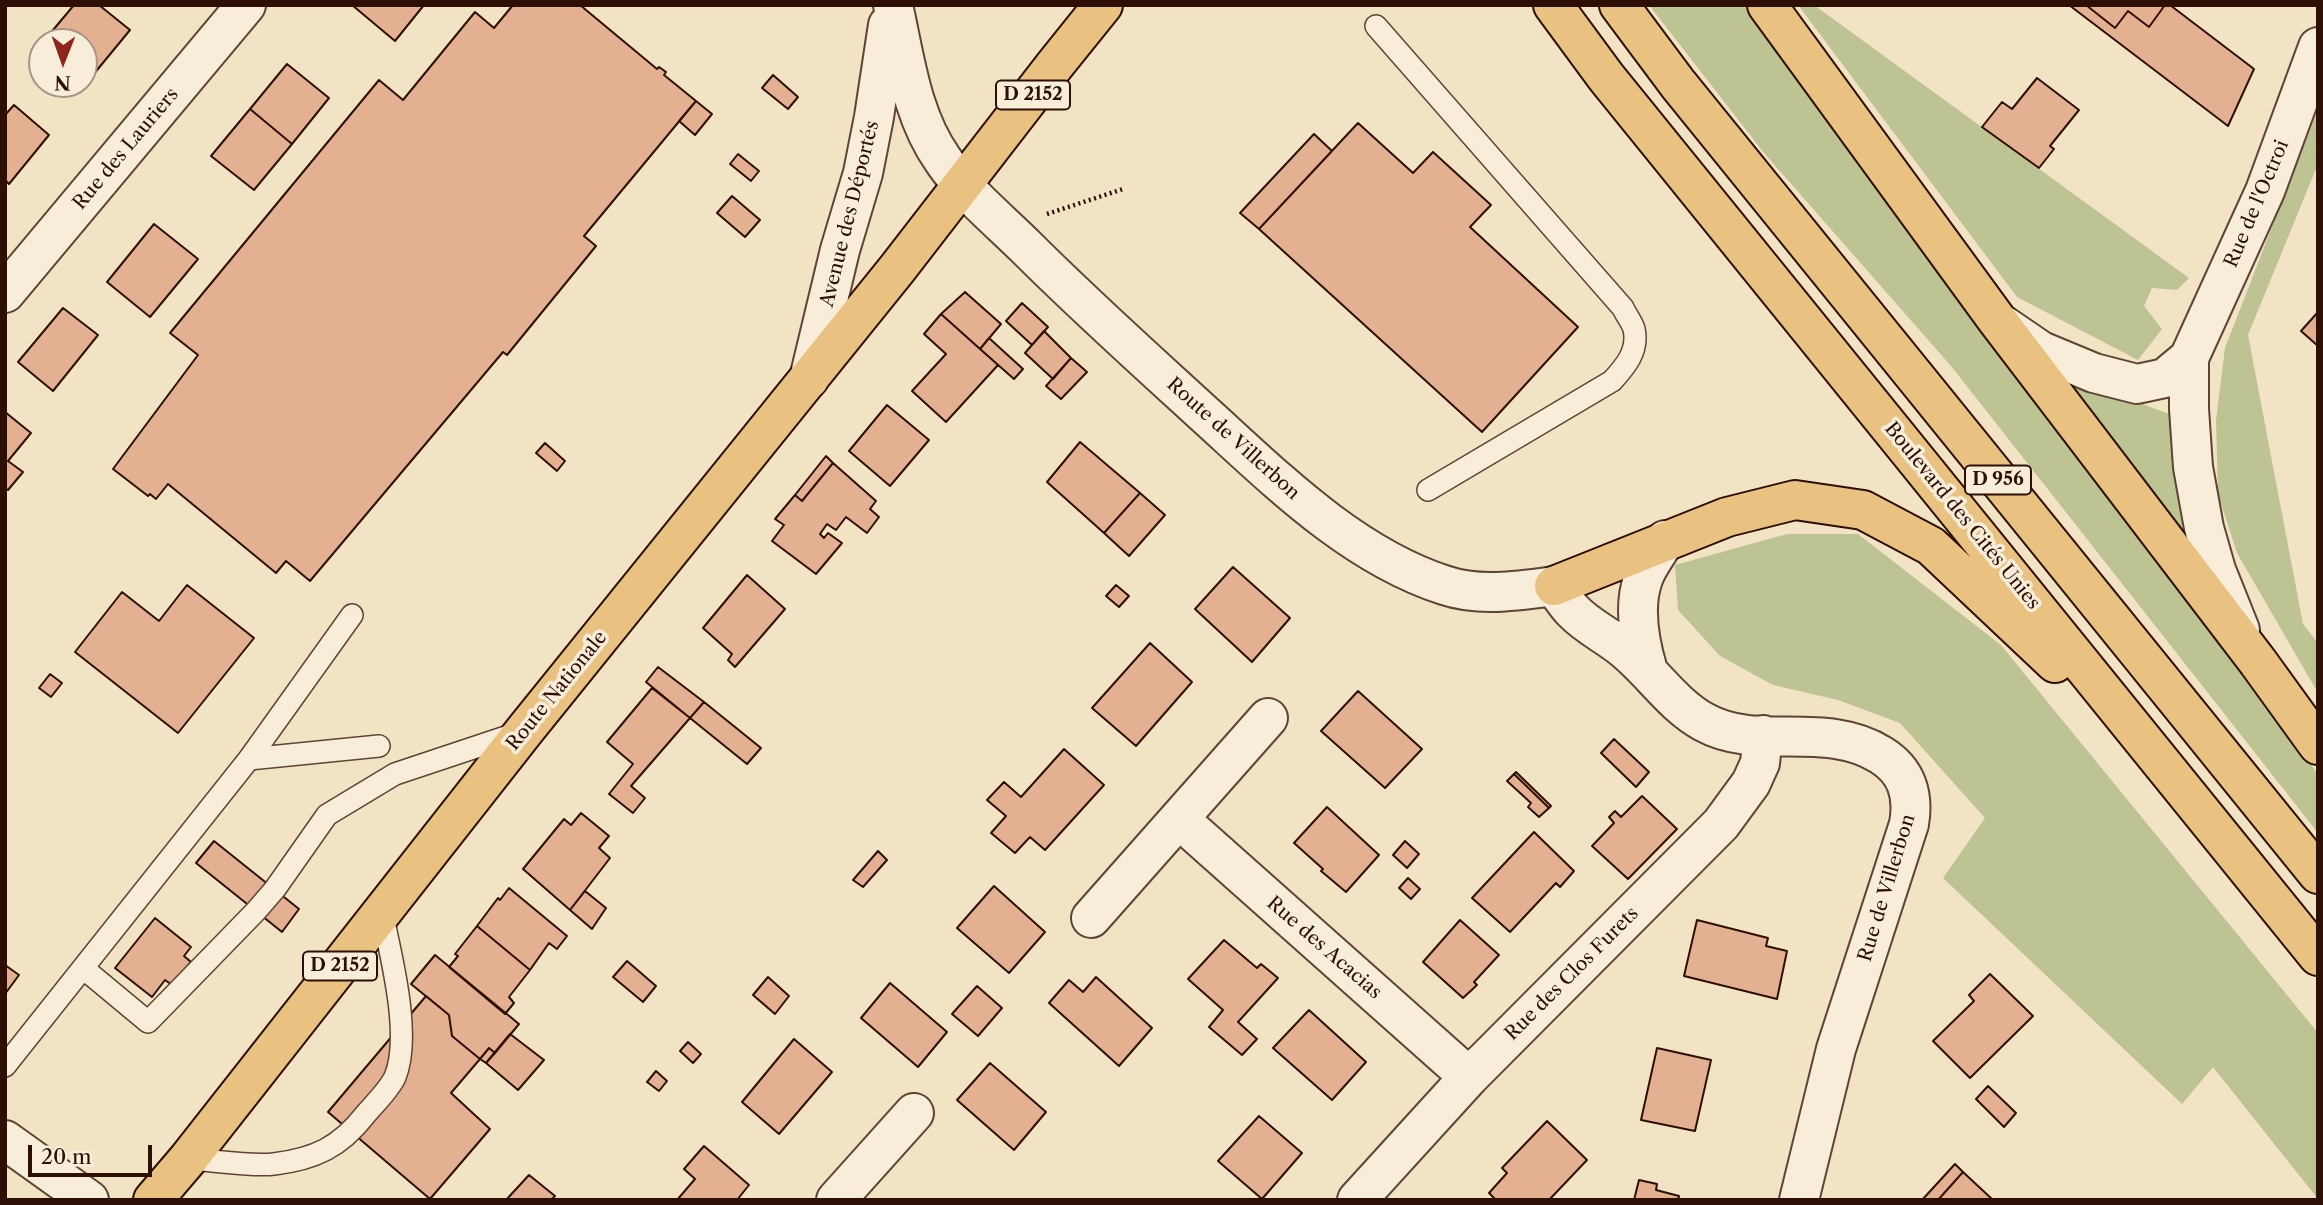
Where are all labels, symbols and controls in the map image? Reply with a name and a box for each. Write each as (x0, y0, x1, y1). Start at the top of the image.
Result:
north arrow (28, 28, 98, 98)
text: N (54, 71, 71, 94)
road number: D 2152 (996, 80, 1070, 110)
street label: Rue des Lauriers (69, 84, 183, 214)
street label: Avenue des Déportés (816, 118, 884, 310)
street label: Rue de l'Octroi (2220, 137, 2294, 271)
street label: Route de Villerbon (1162, 373, 1304, 505)
street label: Boulevard des Cités Unies (1879, 418, 2045, 614)
road number: D 956 (1965, 466, 2031, 494)
street label: Route Nationale (502, 627, 612, 755)
street label: Rue de Villerbon (1854, 812, 1920, 964)
street label: Rue des Acacias (1262, 892, 1386, 1004)
street label: Rue des Clos Furets (1500, 902, 1644, 1046)
road number: D 2152 (303, 951, 377, 981)
scale bar (32, 1132, 156, 1176)
text: 20 m (41, 1144, 92, 1169)

